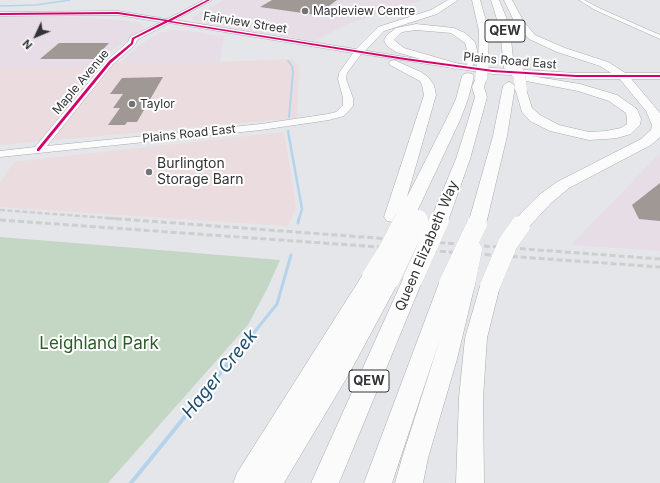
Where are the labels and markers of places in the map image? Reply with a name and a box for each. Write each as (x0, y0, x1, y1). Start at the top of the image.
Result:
place label: Mapleview Centre (313, 4, 415, 18)
marker: Mapleview Centre (300, 6, 310, 16)
place label: Taylor (140, 97, 175, 111)
marker: Taylor (127, 99, 137, 109)
place label: Burlington Storage Barn (157, 156, 243, 188)
marker: Burlington Storage Barn (144, 167, 154, 177)

